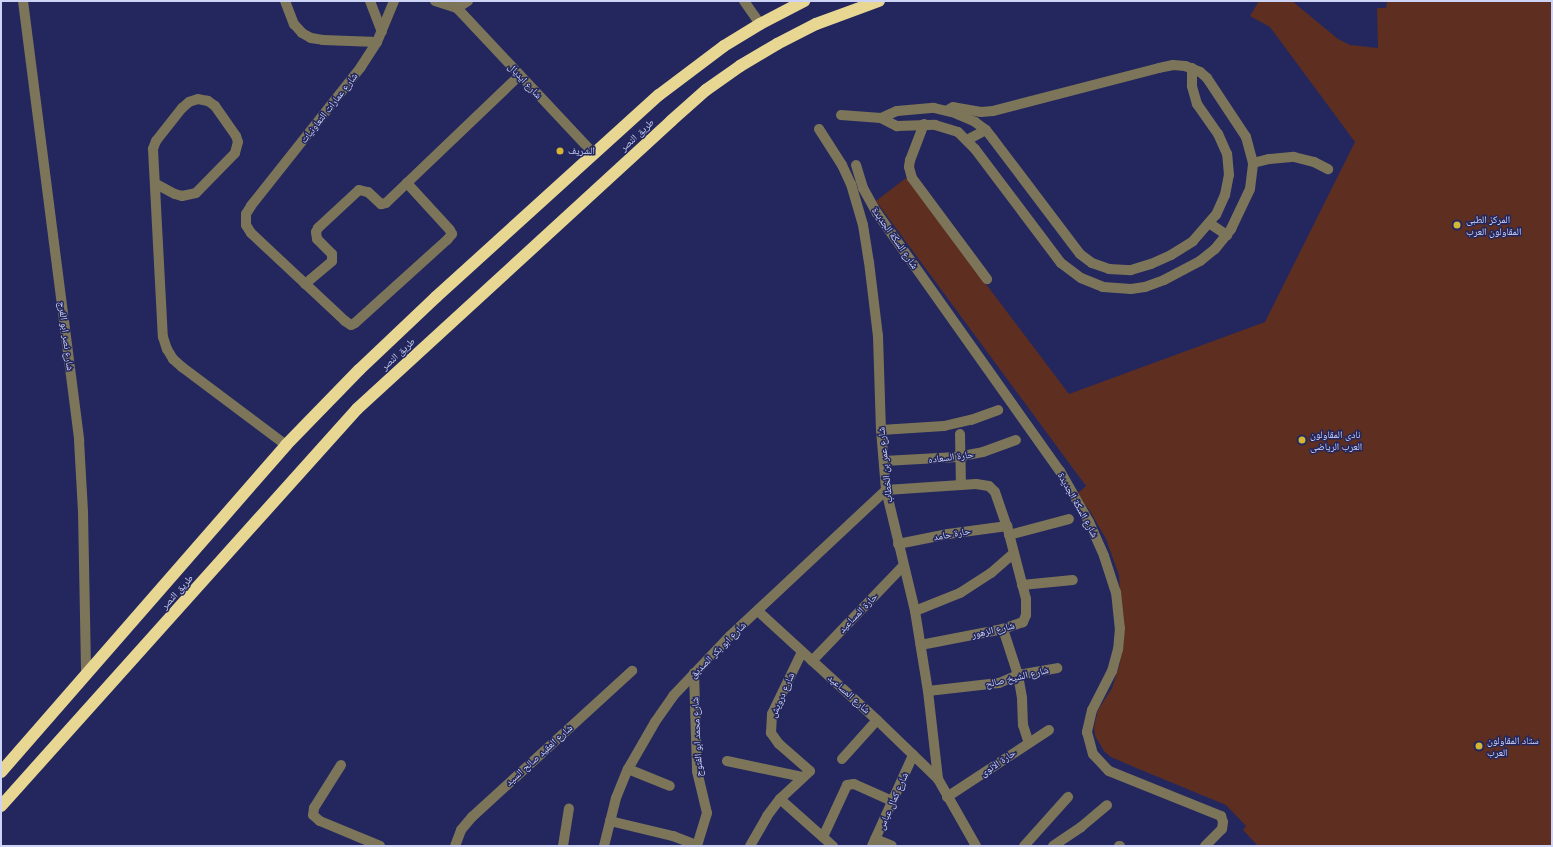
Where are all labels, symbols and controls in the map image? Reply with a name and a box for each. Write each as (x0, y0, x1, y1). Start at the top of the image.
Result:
street label: شارع ايديال (506, 61, 544, 101)
street label: شارع عمارات التعاونيات (298, 70, 360, 146)
street label: طريق النصر (617, 116, 657, 154)
place label: الشريف (568, 145, 595, 157)
marker: الشريف (555, 146, 565, 156)
street label: شارع السكة الجديدة (869, 205, 921, 271)
place label: المركز الطبى المقاولون العرب (1466, 213, 1521, 236)
marker: المركز الطبى المقاولون العرب (1451, 219, 1463, 231)
street label: شارع نصر ابو الفرج (56, 301, 76, 371)
street label: طريق النصر (378, 335, 418, 373)
street label: شارع عمر بن الخطاب (875, 426, 895, 504)
place label: نادى المقاولون العرب الرياضى (1310, 428, 1362, 452)
marker: نادى المقاولون العرب الرياضى (1297, 435, 1307, 445)
street label: حارة السعاده (928, 448, 974, 466)
street label: شارع السكة الجديدة (1055, 470, 1101, 540)
street label: حارة حامد (932, 525, 972, 543)
street label: طريق النصر (158, 572, 196, 612)
street label: حارة المساعيد (836, 591, 880, 635)
street label: شارع ابو بكر الصديق (687, 619, 749, 681)
street label: شارع الزهور (970, 619, 1016, 641)
street label: شارع الشيخ صالح (984, 664, 1050, 690)
street label: شارع درويش (767, 671, 797, 719)
street label: شارع المساعيد (825, 672, 873, 716)
street label: شارع محمد ابو الفتوح (689, 697, 705, 777)
street label: شارع العقيد صالح السيد (503, 722, 575, 788)
place label: ستاد المقاولون العرب (1487, 734, 1539, 758)
marker: ستاد المقاولون العرب (1474, 741, 1484, 751)
street label: حارة الانوى (978, 747, 1018, 779)
street label: شارع كمال عباس (875, 770, 911, 832)

